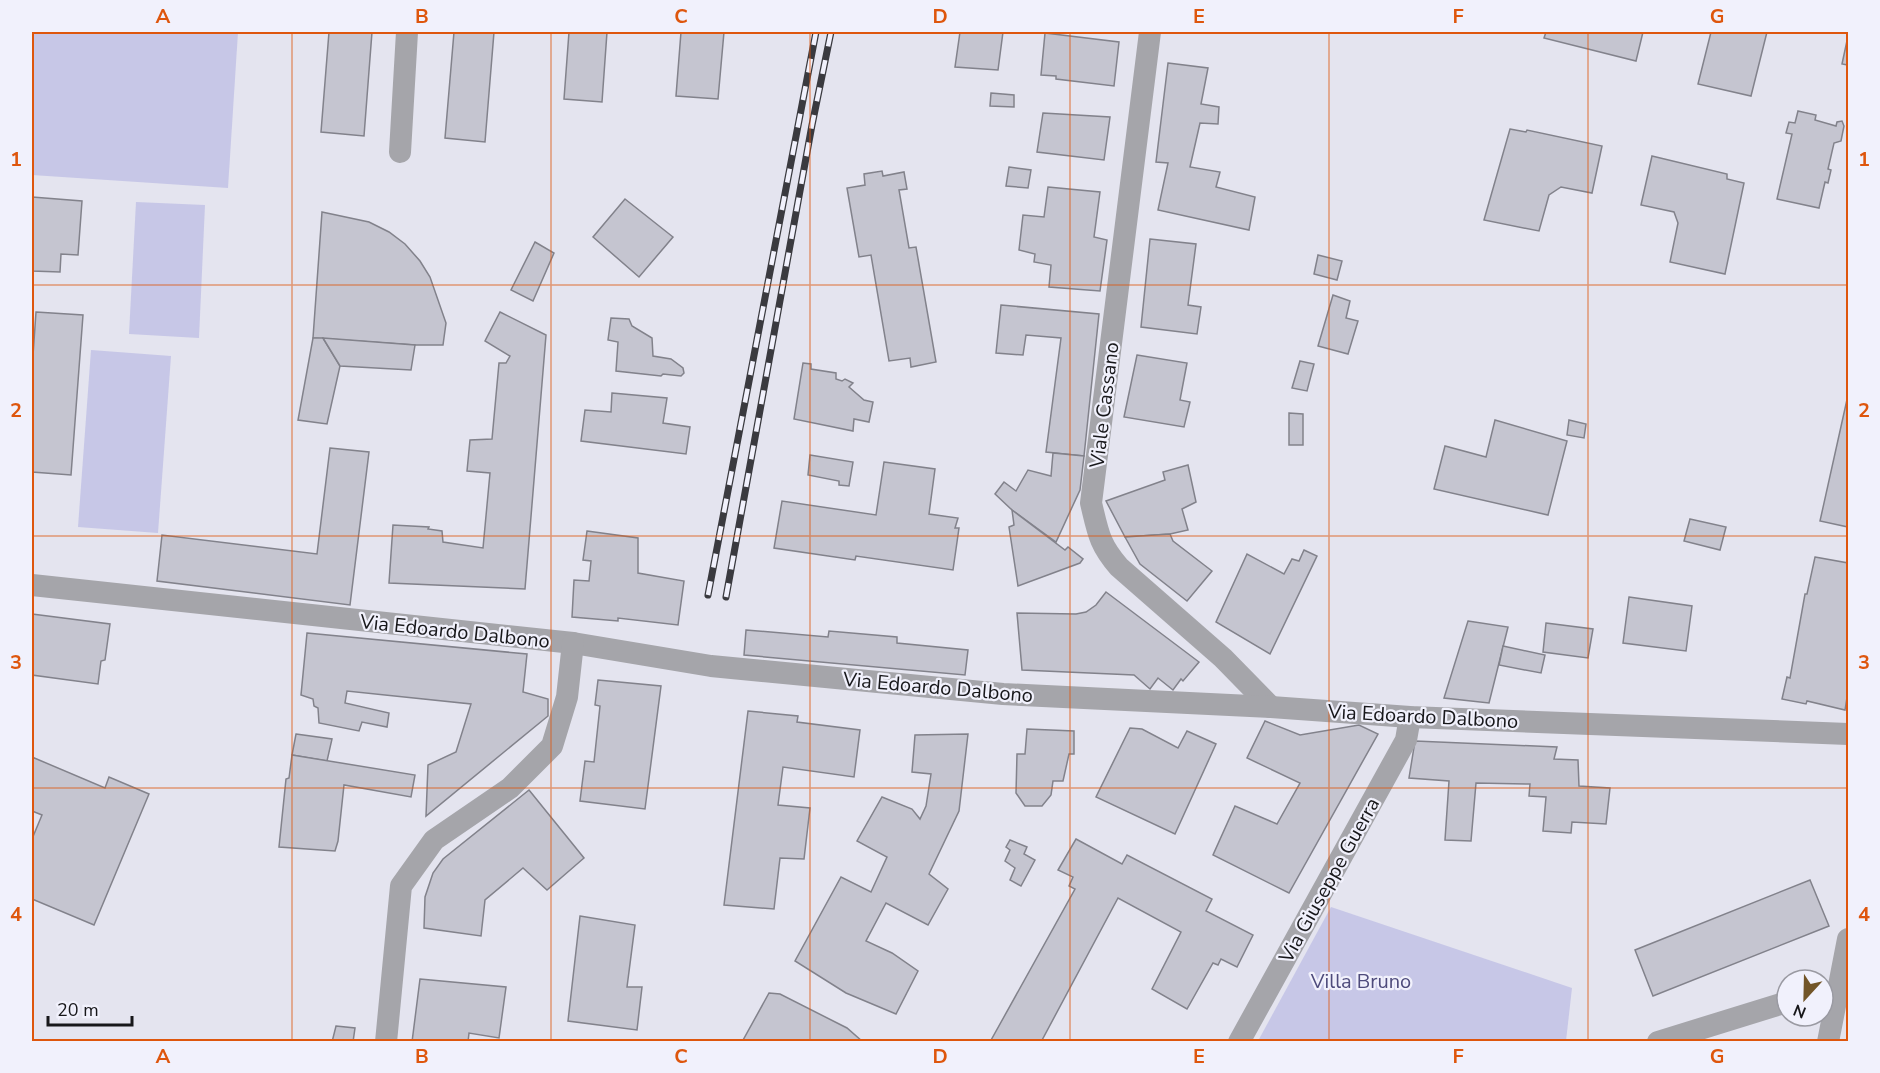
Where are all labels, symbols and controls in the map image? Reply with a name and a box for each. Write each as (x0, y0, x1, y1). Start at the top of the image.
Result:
text: A (156, 3, 171, 30)
text: B (415, 3, 429, 30)
text: C (674, 3, 688, 30)
text: D (932, 3, 948, 30)
text: E (1193, 3, 1205, 30)
text: F (1452, 3, 1464, 30)
text: G (1710, 3, 1724, 30)
text: 1 (10, 146, 22, 173)
text: 1 (1858, 146, 1870, 173)
street label: Viale Cassano (1083, 341, 1126, 471)
text: 2 (10, 397, 22, 424)
text: 2 (1858, 397, 1870, 424)
street label: Via Edoardo Dalbono (358, 608, 551, 655)
text: 3 (10, 649, 22, 676)
text: 3 (1858, 649, 1870, 676)
street label: Via Edoardo Dalbono (841, 666, 1034, 709)
street label: Via Edoardo Dalbono (1326, 698, 1519, 735)
street label: Via Giuseppe Guerra (1272, 793, 1386, 969)
text: 4 (10, 901, 22, 928)
text: 4 (1858, 901, 1870, 928)
park label: Villa Bruno (1310, 968, 1411, 995)
north arrow (1775, 968, 1835, 1028)
scale bar (48, 989, 132, 1027)
text: 20 m (57, 998, 99, 1022)
text: N (1790, 999, 1809, 1023)
text: A (156, 1043, 171, 1070)
text: B (415, 1043, 429, 1070)
text: C (674, 1043, 688, 1070)
text: D (932, 1043, 948, 1070)
text: E (1193, 1043, 1205, 1070)
text: F (1452, 1043, 1464, 1070)
text: G (1710, 1043, 1724, 1070)

